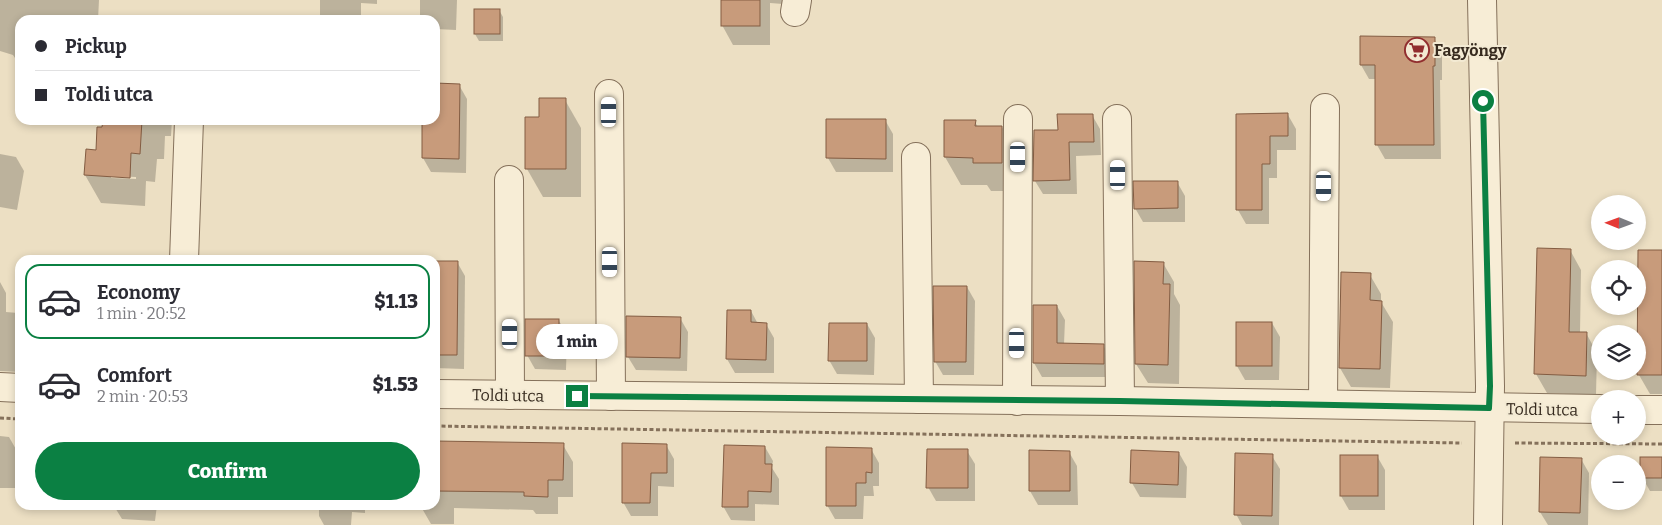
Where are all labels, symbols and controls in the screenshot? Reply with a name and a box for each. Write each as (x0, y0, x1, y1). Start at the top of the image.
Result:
text: Pickup (65, 35, 127, 58)
supermarket icon: Fagyöngy (1404, 37, 1430, 63)
place label: Fagyöngy (1434, 41, 1507, 60)
text: Toldi utca (65, 83, 153, 106)
route start (1472, 90, 1494, 112)
car (601, 97, 616, 127)
car (1010, 142, 1025, 172)
car (1110, 160, 1125, 190)
car (1316, 171, 1331, 201)
north arrow (1591, 195, 1646, 250)
map controls (1591, 195, 1646, 510)
car (602, 247, 617, 277)
button: locate (1591, 260, 1646, 315)
icon: car (37, 279, 82, 324)
text: Economy (97, 281, 180, 304)
text: $1.13 (374, 290, 418, 313)
text: 1 min · 20:52 (97, 304, 186, 323)
car (502, 319, 517, 349)
callout: 1 min (536, 324, 618, 358)
button: layers (1591, 325, 1646, 380)
car (1009, 328, 1024, 358)
text: 1 min (557, 332, 597, 351)
icon: car (37, 362, 82, 407)
text: Comfort (97, 364, 172, 387)
text: $1.53 (373, 373, 418, 396)
street label: Toldi utca (472, 385, 544, 406)
route end (566, 385, 588, 407)
text: 2 min · 20:53 (97, 387, 188, 406)
button: + (1591, 390, 1646, 445)
street label: Toldi utca (1506, 399, 1578, 420)
button: Confirm (35, 442, 420, 500)
button: − (1591, 455, 1646, 510)

